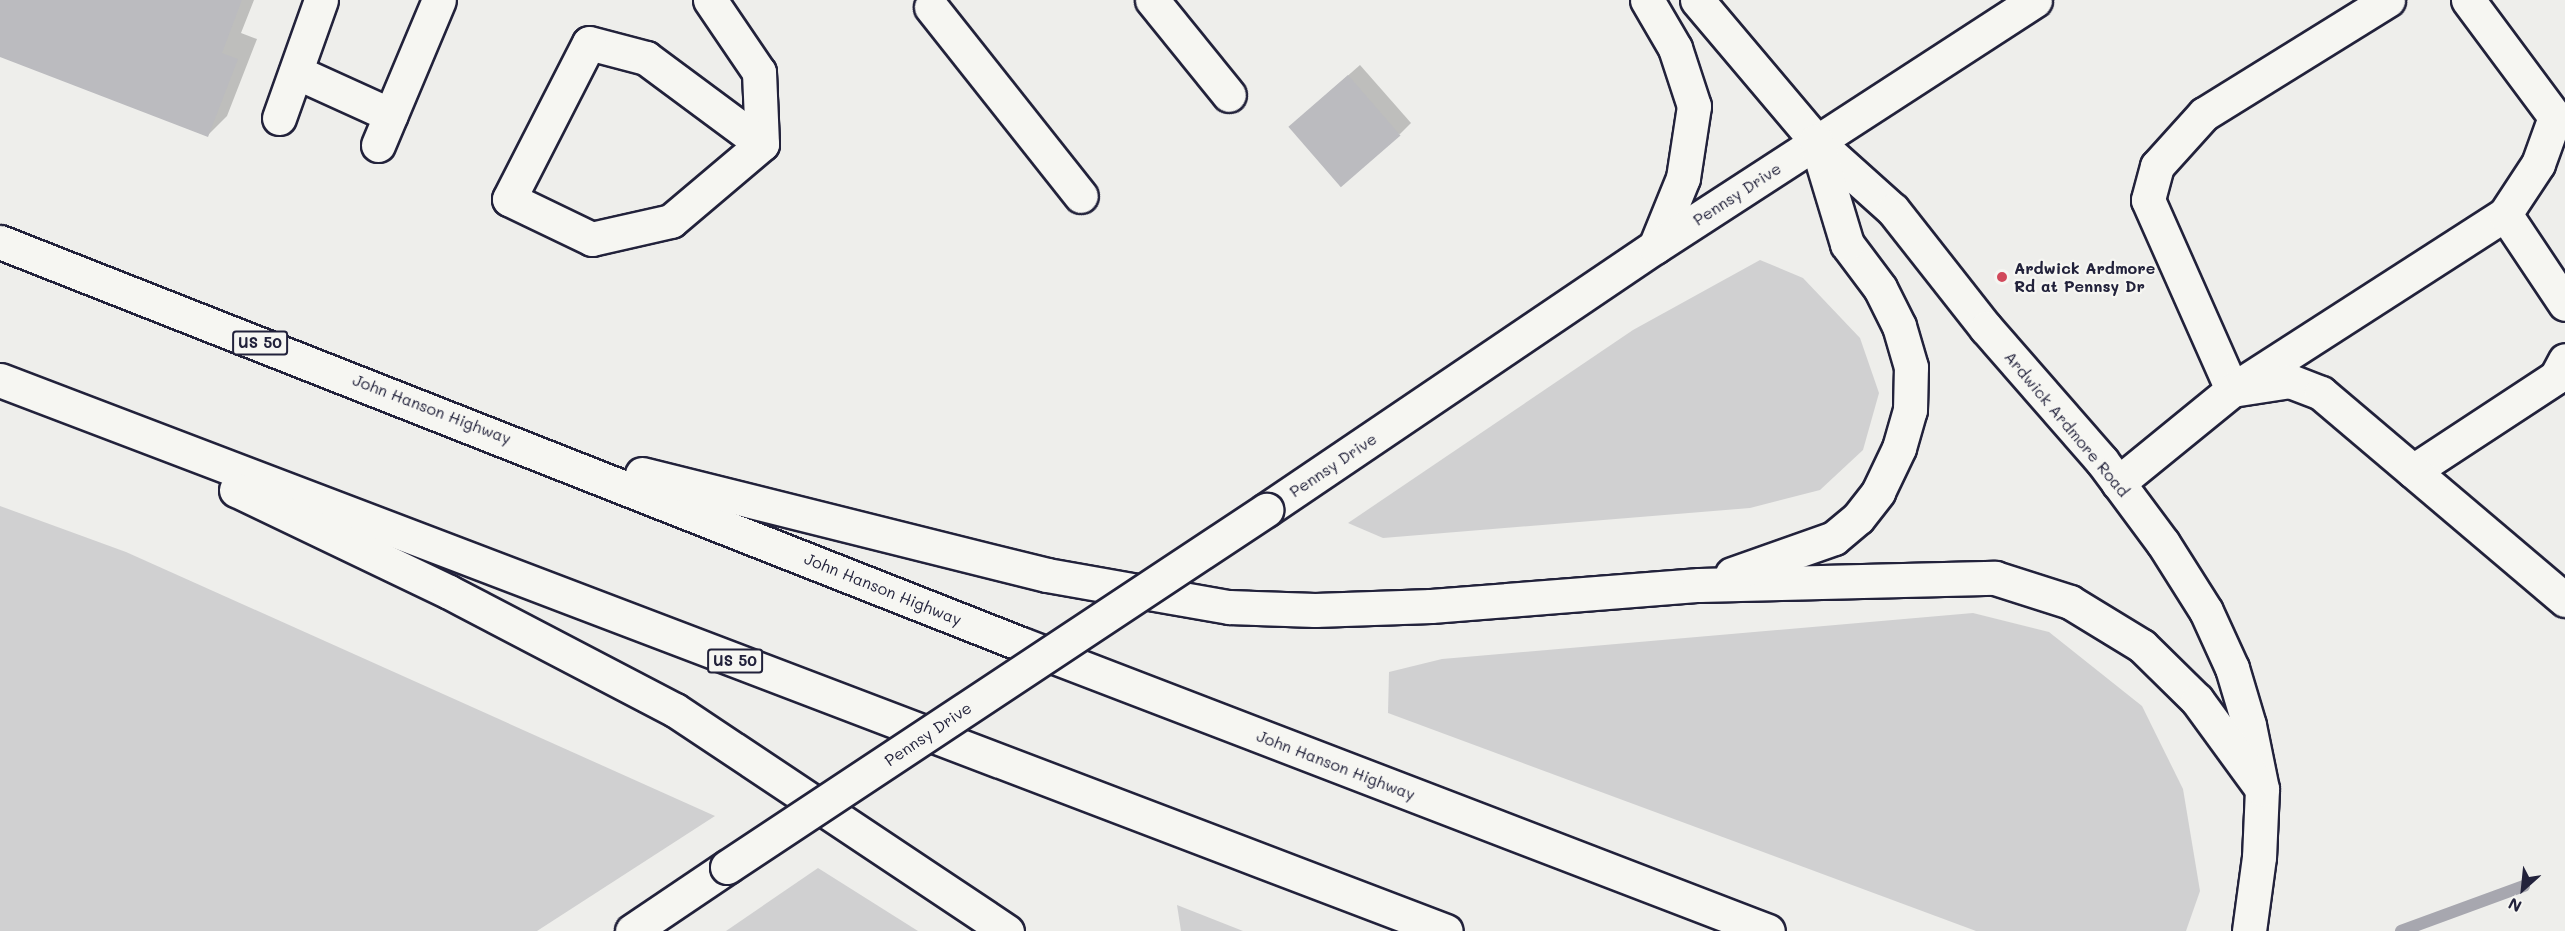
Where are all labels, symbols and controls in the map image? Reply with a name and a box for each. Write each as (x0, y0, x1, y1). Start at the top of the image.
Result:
street label: Pennsy Drive (1689, 158, 1785, 230)
place label: Ardwick Ardmore Rd at Pennsy Dr (2014, 258, 2155, 296)
marker: Ardwick Ardmore Rd at Pennsy Dr (1995, 270, 2009, 284)
road number: US 50 (232, 331, 288, 355)
street label: Ardwick Ardmore Road (2001, 347, 2133, 501)
street label: John Hanson Highway (350, 370, 514, 448)
street label: Pennsy Drive (1286, 429, 1380, 501)
street label: John Hanson Highway (801, 549, 965, 629)
road number: US 50 (706, 649, 764, 673)
street label: Pennsy Drive (881, 698, 975, 770)
street label: John Hanson Highway (1254, 726, 1418, 804)
north arrow (2493, 859, 2553, 919)
text: N (2504, 893, 2525, 918)

